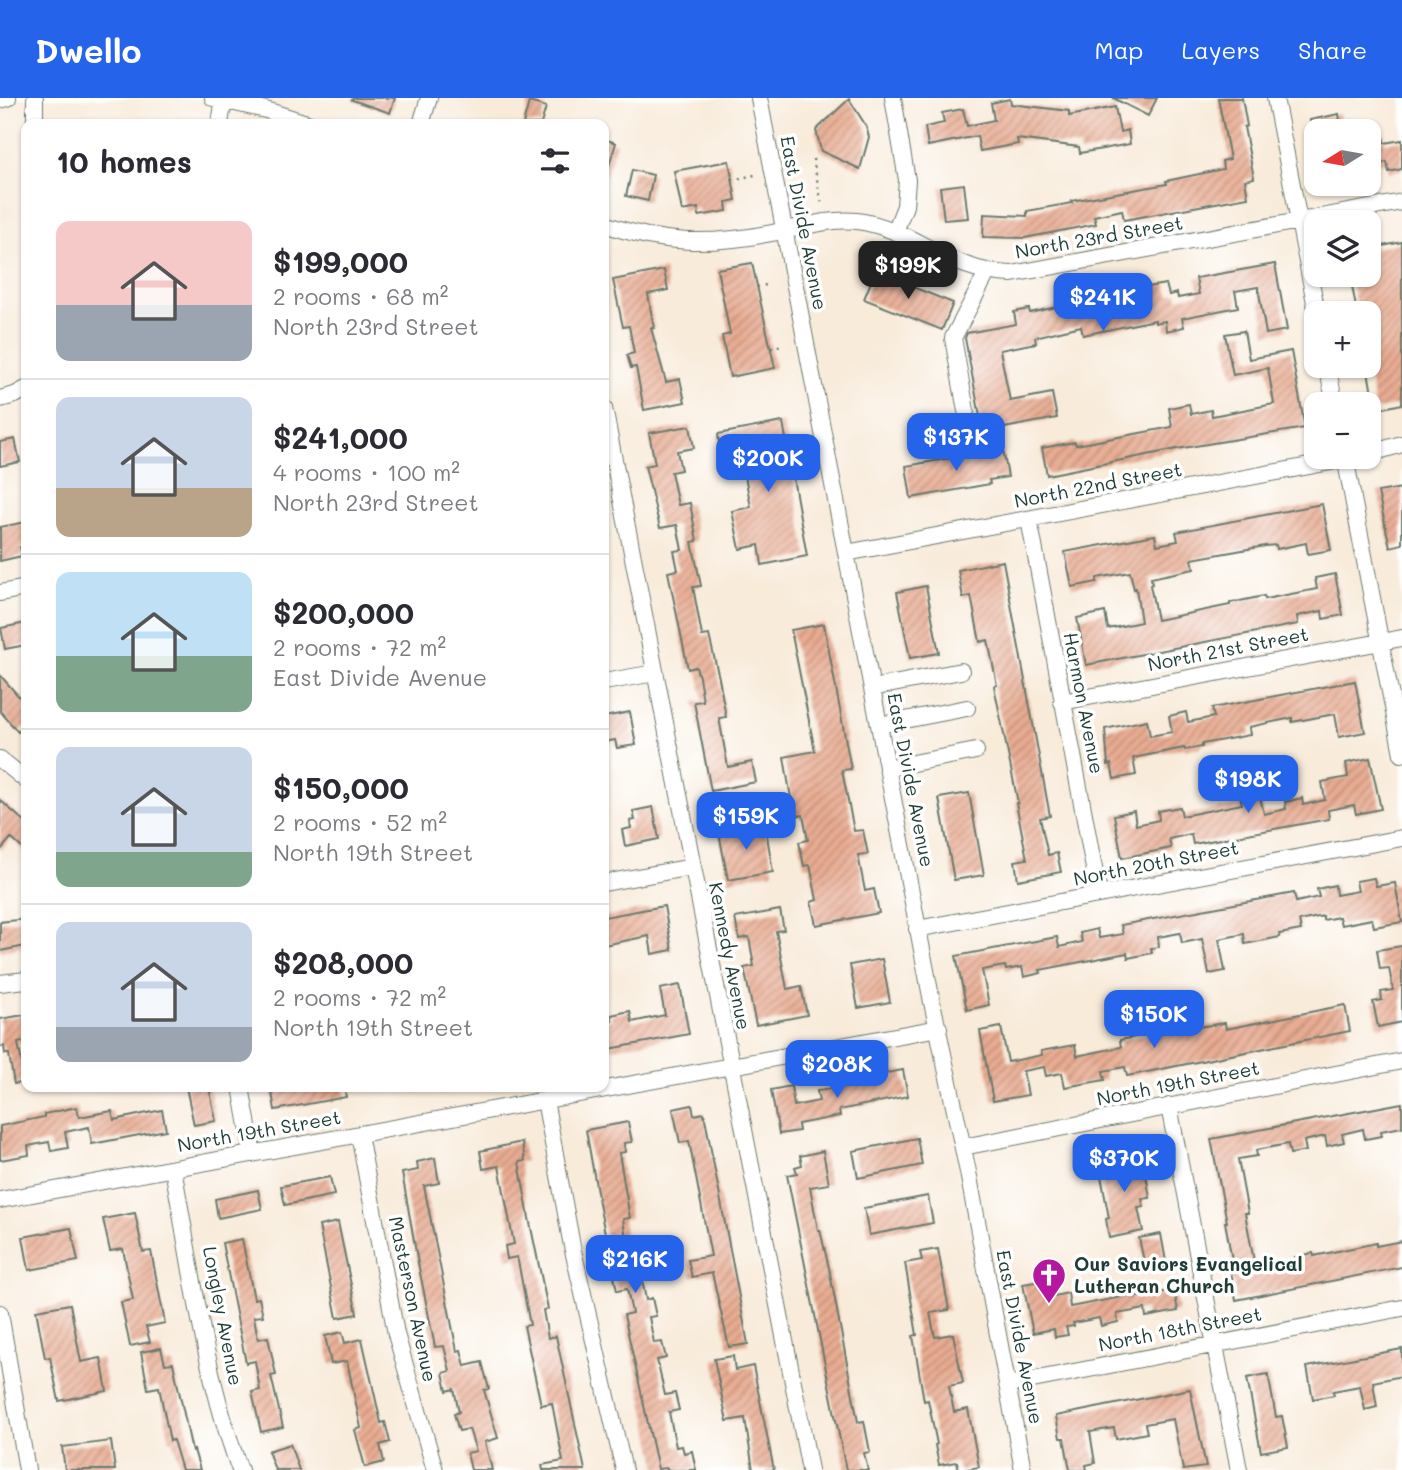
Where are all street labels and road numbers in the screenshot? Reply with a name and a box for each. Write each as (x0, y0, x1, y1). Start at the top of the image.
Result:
street label: East Divide Avenue (775, 134, 834, 312)
street label: North 23rd Street (1013, 209, 1185, 264)
street label: North 22nd Street (1012, 456, 1184, 513)
street label: North 21st Street (1145, 621, 1310, 676)
street label: Harmon Avenue (1059, 630, 1110, 776)
street label: East Divide Avenue (882, 691, 941, 869)
street label: North 20th Street (1071, 834, 1241, 891)
street label: Kennedy Avenue (704, 880, 757, 1032)
street label: North 19th Street (1094, 1054, 1261, 1111)
street label: North 19th Street (175, 1104, 342, 1157)
street label: Masterson Avenue (384, 1214, 443, 1384)
street label: Longley Avenue (198, 1244, 249, 1388)
street label: East Divide Avenue (991, 1248, 1050, 1426)
street label: North 18th Street (1096, 1300, 1264, 1357)

